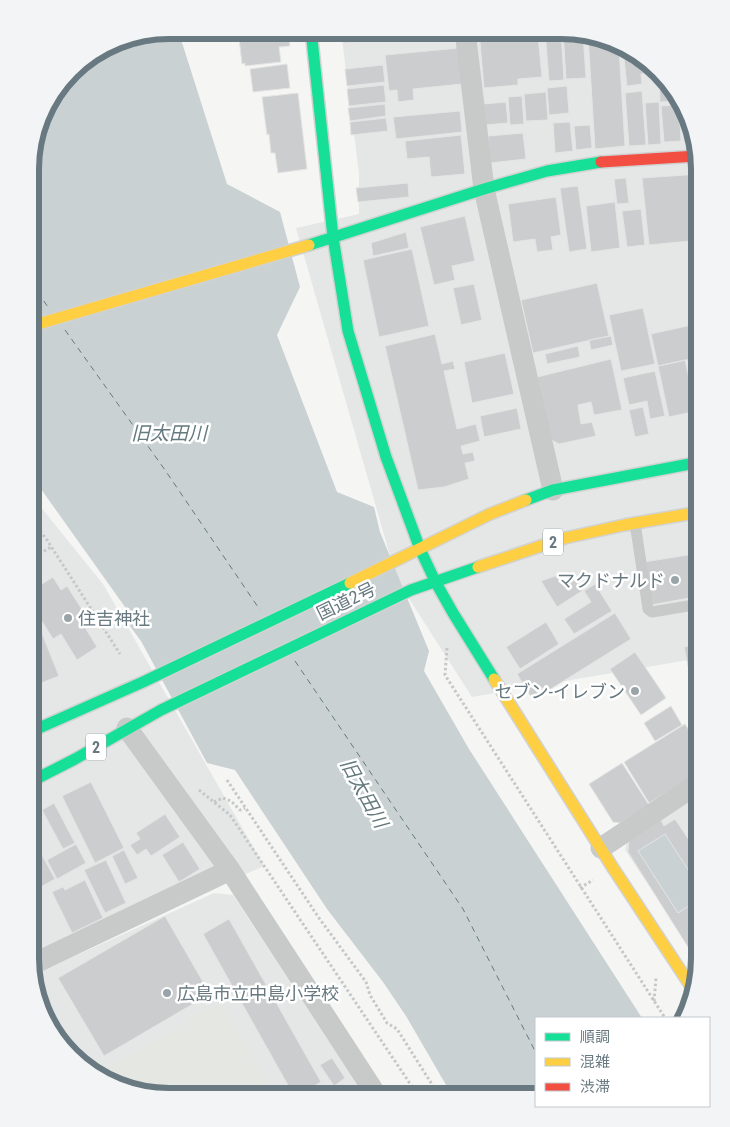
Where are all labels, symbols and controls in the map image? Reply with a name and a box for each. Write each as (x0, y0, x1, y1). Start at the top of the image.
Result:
water label: 旧太田川 (131, 422, 209, 445)
road number: 2 (543, 528, 563, 556)
place label: マクドナルド (557, 570, 665, 591)
marker: マクドナルド (669, 574, 681, 586)
street label: 国道2号 (313, 578, 379, 624)
place label: 住吉神社 (78, 608, 150, 629)
marker: 住吉神社 (62, 612, 74, 624)
place label: セブン-イレブン (495, 681, 625, 702)
marker: セブン-イレブン (629, 685, 641, 697)
road number: 2 (86, 734, 106, 760)
water label: 旧太田川 (336, 754, 393, 834)
place label: 広島市立中島小学校 (177, 983, 339, 1004)
marker: 広島市立中島小学校 (161, 987, 173, 999)
legend (535, 1017, 710, 1107)
text: 順調 (580, 1028, 610, 1046)
text: 混雑 (580, 1053, 610, 1071)
text: 渋滞 (580, 1078, 610, 1096)

